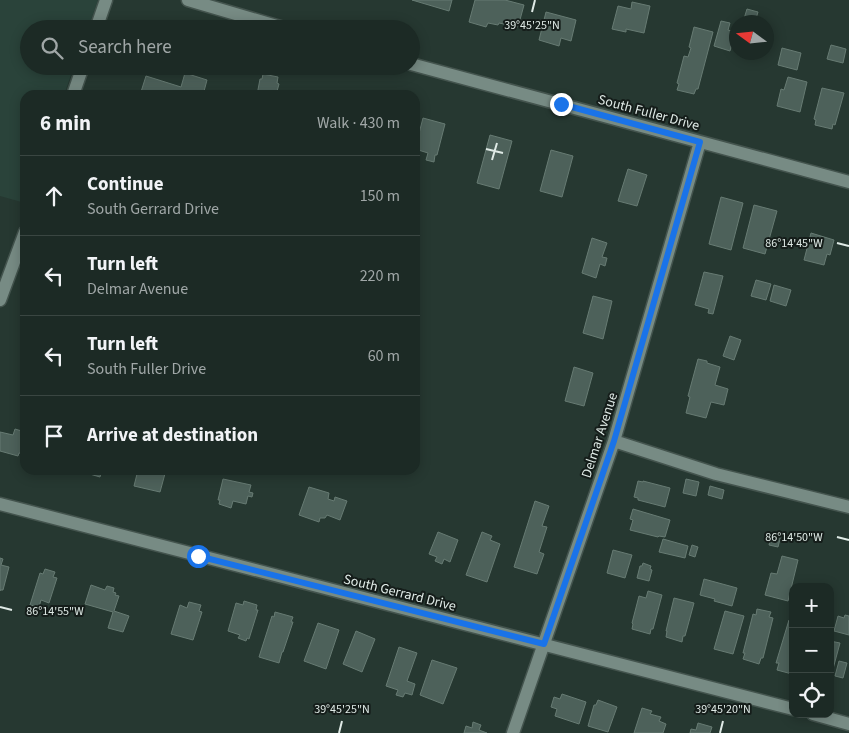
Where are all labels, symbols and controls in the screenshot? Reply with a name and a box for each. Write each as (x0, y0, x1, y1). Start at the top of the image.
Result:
north arrow (729, 15, 774, 60)
text: 39°45'25"N (504, 17, 560, 34)
search box (20, 20, 420, 75)
icon: search (38, 34, 66, 62)
text: Search here (78, 34, 172, 61)
street label: South Fuller Drive (596, 90, 702, 136)
route end (550, 93, 573, 116)
text: 6 min (40, 108, 91, 138)
text: Walk · 430 m (317, 112, 400, 134)
text: Continue (87, 171, 164, 198)
icon: ahead (40, 182, 68, 210)
text: 150 m (360, 185, 400, 207)
text: South Gerrard Drive (87, 198, 219, 220)
text: 86°14'45"W (765, 235, 823, 252)
text: Turn left (87, 251, 158, 278)
icon: left (40, 262, 68, 290)
text: 220 m (360, 265, 400, 287)
text: Delmar Avenue (87, 278, 188, 300)
text: Turn left (87, 331, 158, 358)
icon: left (40, 342, 68, 370)
text: 60 m (368, 345, 400, 367)
text: South Fuller Drive (87, 358, 206, 380)
street label: Delmar Avenue (577, 390, 623, 481)
icon: arrive (40, 422, 68, 450)
text: Arrive at destination (87, 422, 258, 449)
text: 86°14'50"W (765, 529, 823, 546)
route start (187, 545, 210, 568)
street label: South Gerrard Drive (341, 569, 458, 617)
map controls (789, 583, 834, 718)
button: + (789, 583, 834, 628)
text: 86°14'55"W (26, 603, 84, 620)
button: − (789, 628, 834, 673)
button: locate (789, 673, 834, 718)
text: 39°45'25"N (314, 701, 370, 718)
text: 39°45'20"N (695, 701, 751, 718)

